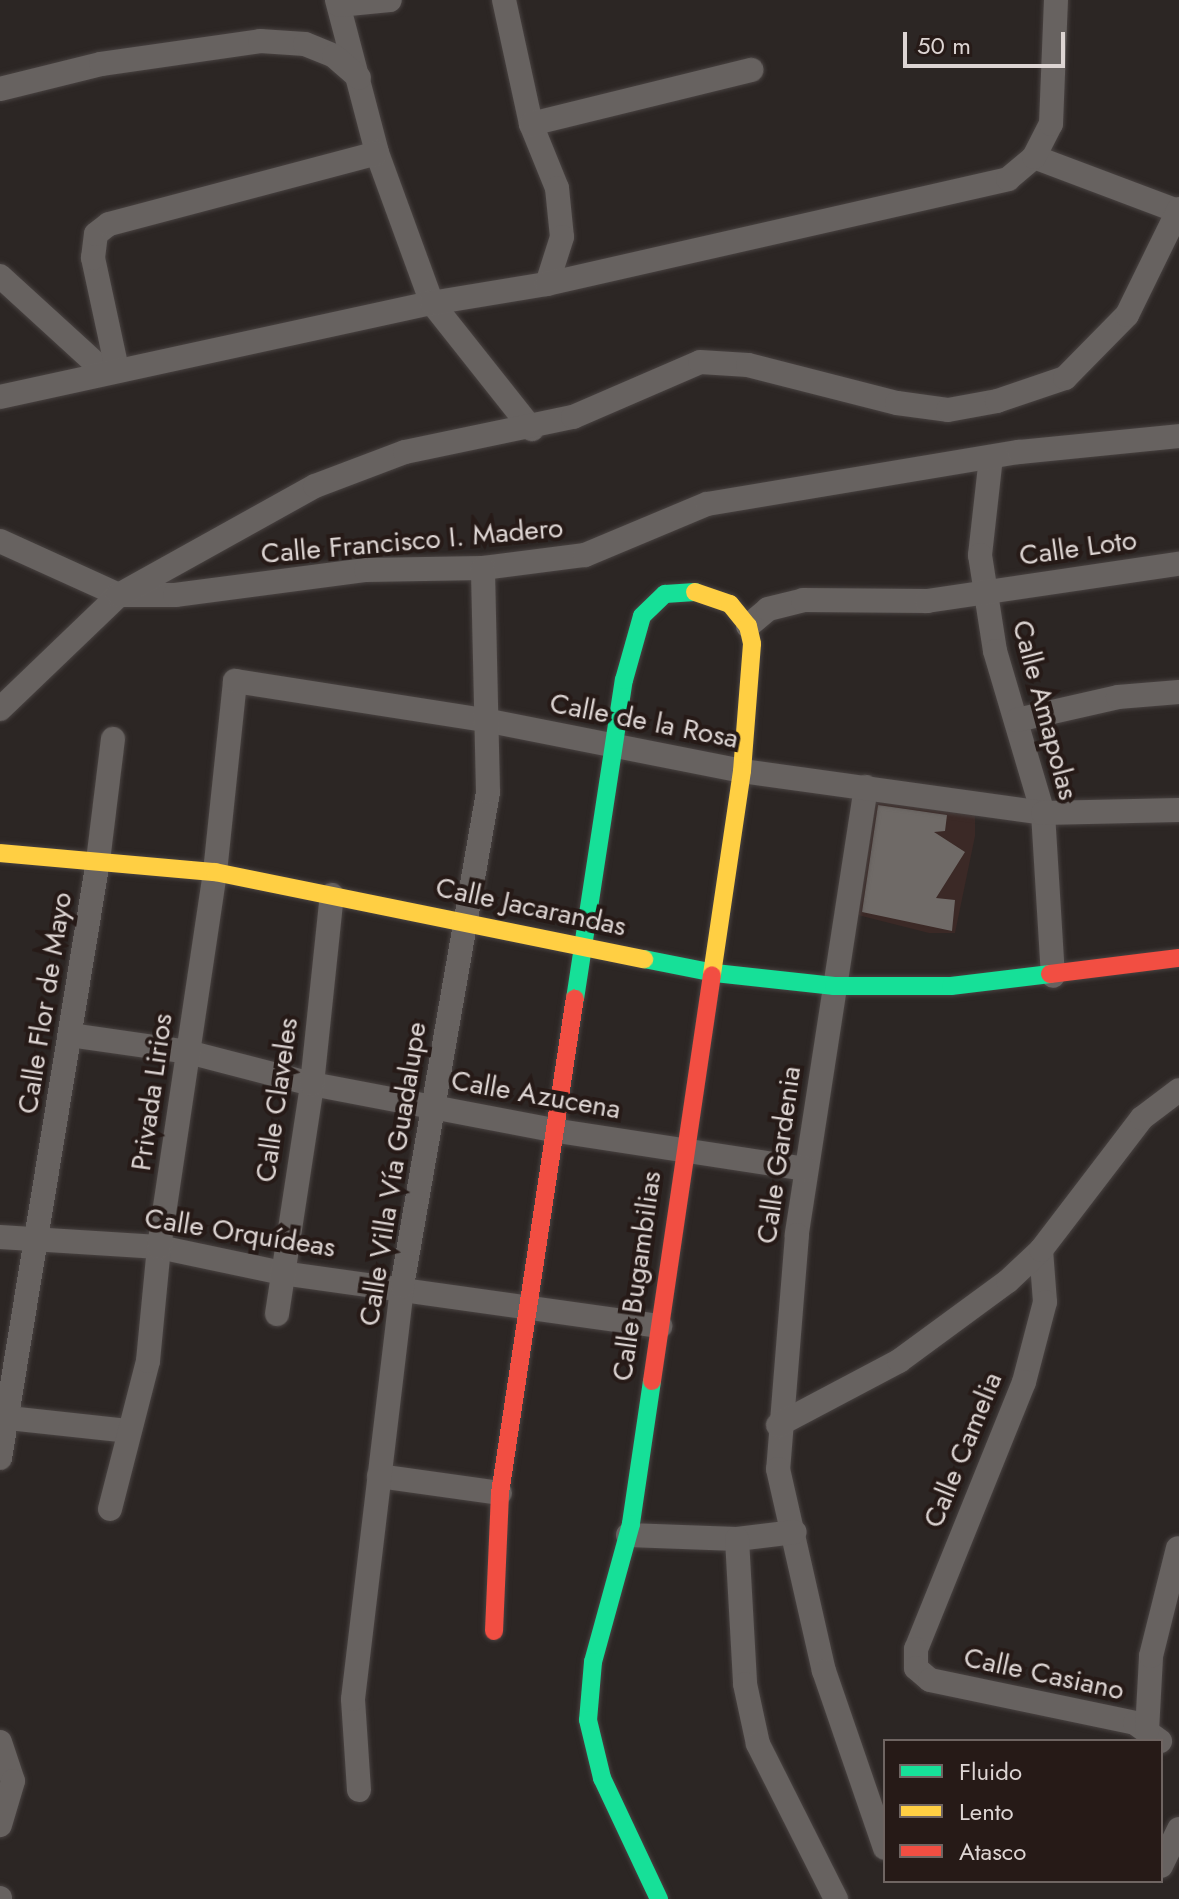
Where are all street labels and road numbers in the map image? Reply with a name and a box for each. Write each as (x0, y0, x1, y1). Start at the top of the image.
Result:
street label: Calle Francisco I. Madero (259, 511, 565, 571)
street label: Calle Loto (1017, 523, 1139, 573)
street label: Calle Amapolas (1005, 617, 1085, 803)
street label: Calle de la Rosa (547, 686, 741, 756)
street label: Calle Jacarandas (433, 870, 629, 944)
street label: Calle Flor de Mayo (11, 890, 79, 1116)
street label: Privada Lirios (124, 1011, 180, 1173)
street label: Calle Claveles (249, 1016, 305, 1184)
street label: Calle Villa Vía Guadalupe (352, 1020, 434, 1328)
street label: Calle Azucena (449, 1064, 623, 1126)
street label: Calle Gardenia (750, 1064, 808, 1246)
street label: Calle Bugambilias (606, 1169, 668, 1383)
street label: Calle Orquídeas (142, 1201, 338, 1265)
street label: Calle Camelia (917, 1367, 1009, 1533)
street label: Calle Casiano (961, 1641, 1127, 1707)

